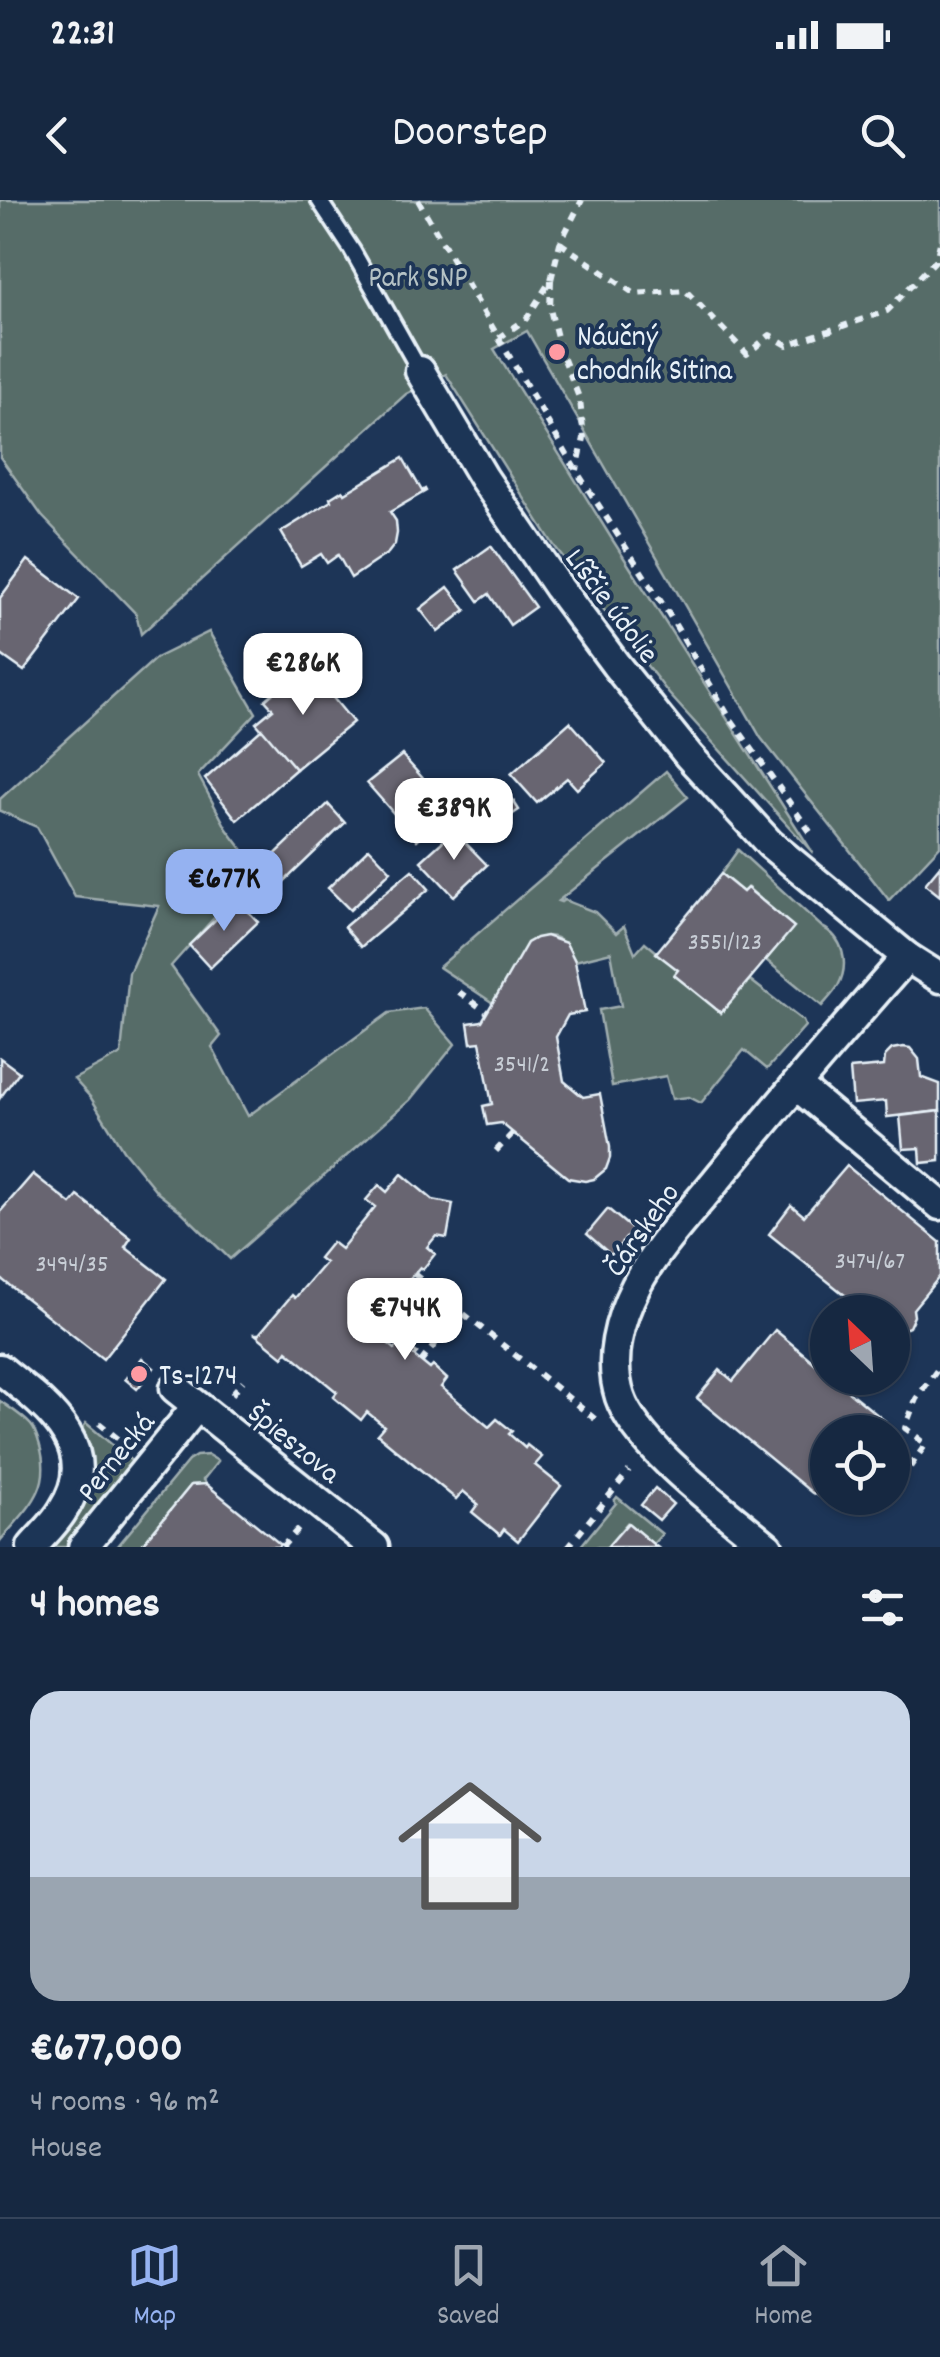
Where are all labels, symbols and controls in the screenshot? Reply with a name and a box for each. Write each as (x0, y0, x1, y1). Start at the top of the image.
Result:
text: 22:31 (50, 8, 115, 63)
text: Doorstep (392, 103, 548, 167)
icon: back (30, 108, 85, 163)
icon: search (855, 108, 910, 163)
park label: Park SNP (368, 259, 468, 302)
place label: Náučný chodník Sitina (577, 318, 733, 395)
marker: Náučný chodník Sitina (546, 341, 568, 363)
street label: Líščie údolie (552, 541, 667, 674)
pin: €286K (233, 633, 373, 718)
text: €286K (265, 642, 341, 688)
pin: €389K (384, 778, 524, 863)
text: €389K (417, 787, 491, 833)
pin: €677K (154, 849, 294, 934)
text: €677K (188, 858, 260, 904)
house number: 3551/123 (688, 926, 762, 962)
house number: 3541/2 (494, 1048, 550, 1084)
street label: Čárskeho (597, 1176, 693, 1287)
house number: 3474/67 (835, 1245, 905, 1281)
house number: 3494/35 (35, 1248, 109, 1284)
pin: €744K (335, 1278, 475, 1363)
text: €744K (369, 1287, 441, 1333)
north arrow (810, 1295, 910, 1395)
map controls (810, 1295, 910, 1515)
place label: Ts-1274 (159, 1357, 238, 1400)
marker: Ts-1274 (128, 1363, 150, 1385)
street label: Špieszova (236, 1395, 349, 1497)
street label: Pernecká (69, 1405, 168, 1513)
button: locate (810, 1415, 910, 1515)
text: 4 homes (30, 1577, 160, 1637)
icon: filters (855, 1580, 910, 1635)
icon: home (380, 1756, 560, 1936)
text: €677,000 (30, 2021, 183, 2081)
text: 4 rooms · 96 m² (30, 2081, 220, 2127)
text: House (30, 2127, 102, 2173)
tab: Map (127, 2238, 182, 2338)
tab: Saved (437, 2238, 500, 2338)
tab: Home (754, 2238, 813, 2338)

